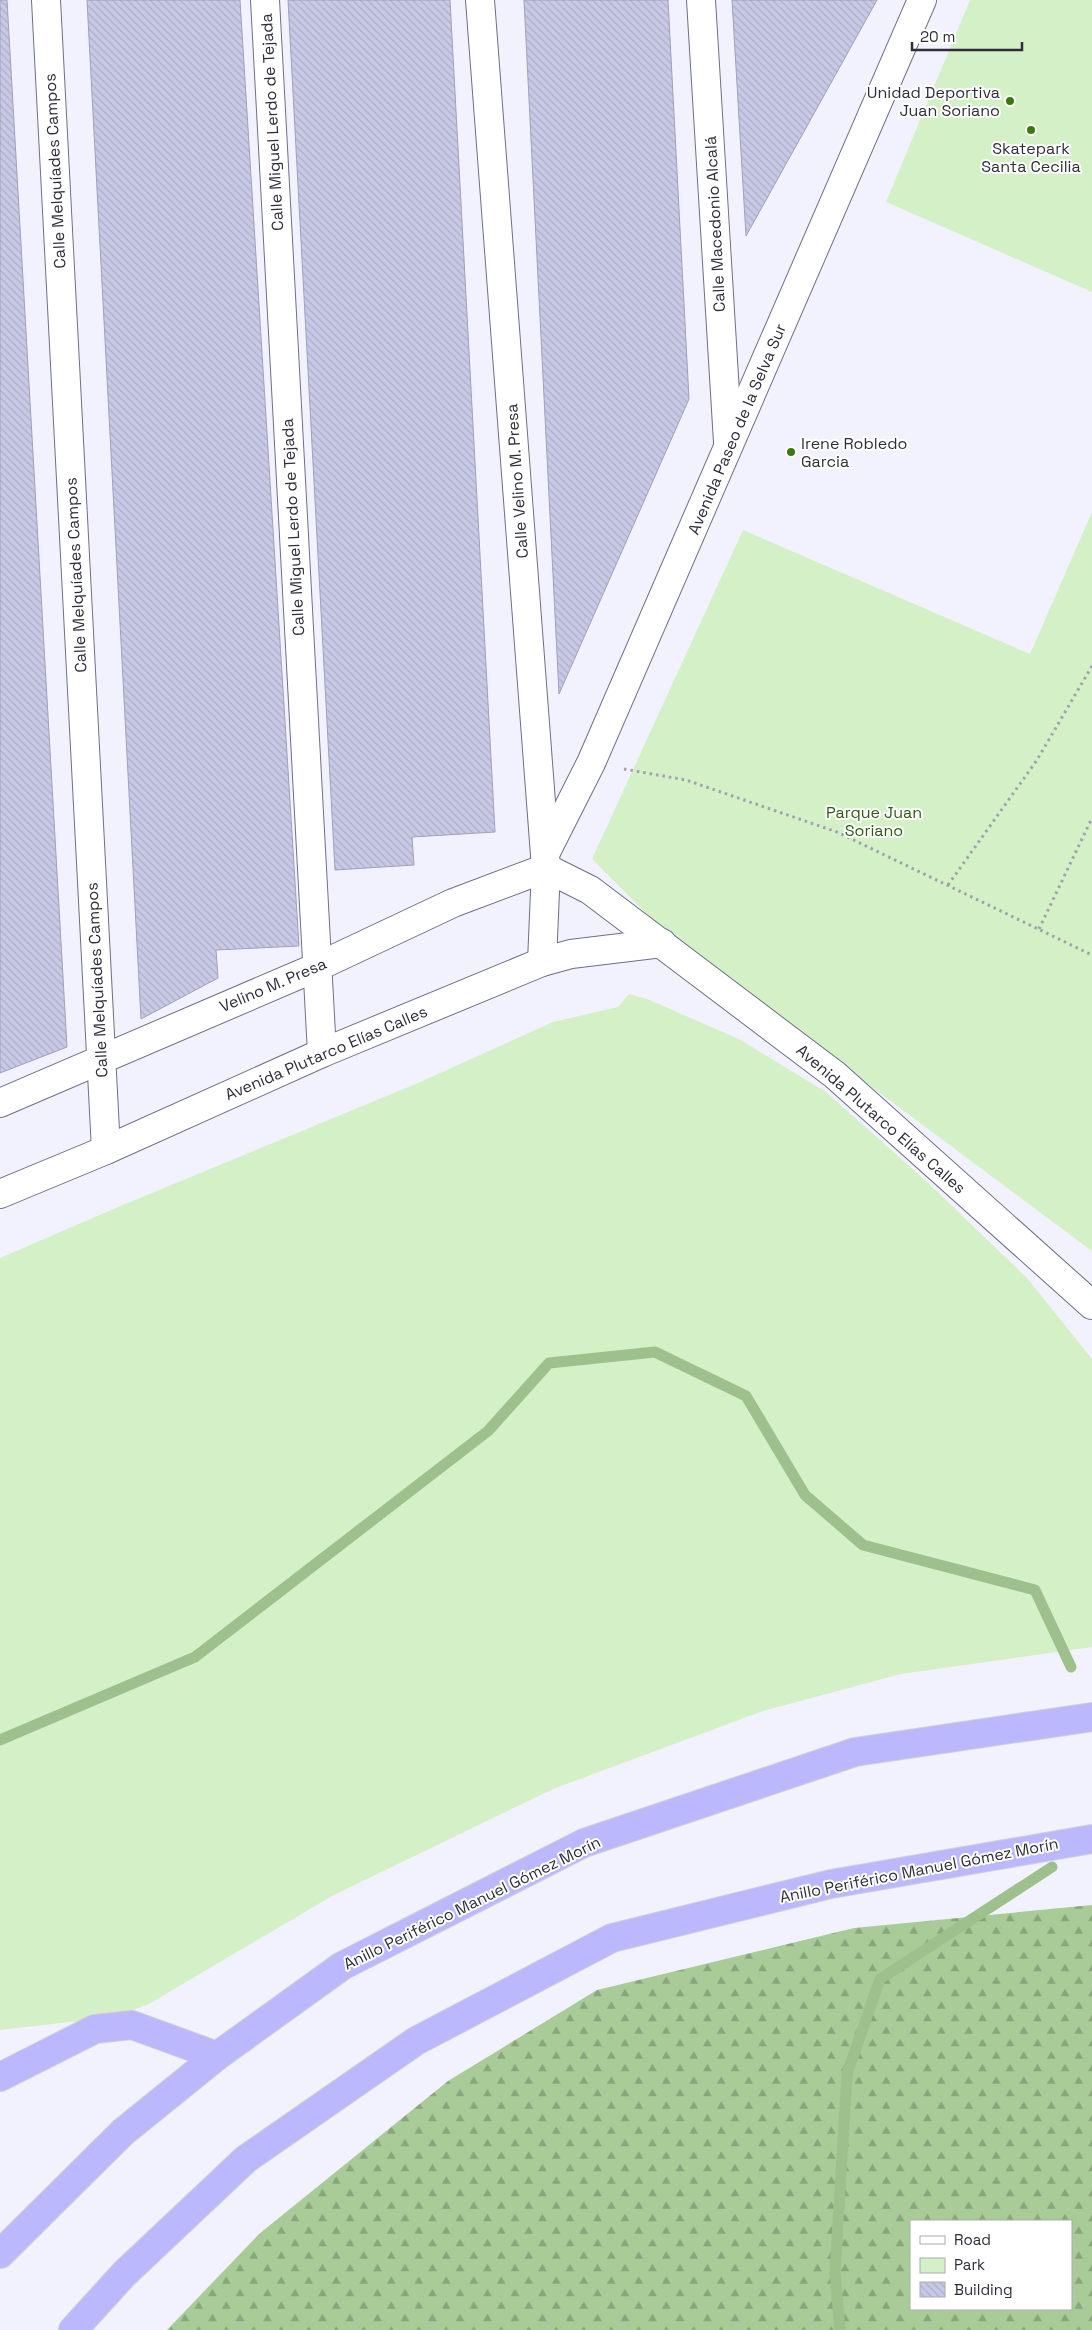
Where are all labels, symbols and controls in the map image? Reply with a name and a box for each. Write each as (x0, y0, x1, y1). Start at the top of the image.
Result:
street label: Calle Miguel Lerdo de Tejada (256, 13, 288, 231)
scale bar (912, 20, 1022, 52)
text: 20 m (920, 27, 955, 46)
street label: Calle Melquíades Campos (39, 73, 71, 269)
place label: Unidad Deportiva Juan Soriano (867, 82, 1000, 121)
marker: Unidad Deportiva Juan Soriano (1004, 95, 1016, 107)
marker: Skatepark Santa Cecilia (1025, 124, 1037, 136)
street label: Calle Macedonio Alcalá (700, 135, 730, 313)
place label: Skatepark Santa Cecilia (981, 138, 1081, 177)
street label: Avenida Paseo de la Selva Sur (683, 320, 791, 538)
street label: Calle Velino M. Presa (501, 403, 533, 559)
street label: Calle Miguel Lerdo de Tejada (277, 418, 309, 636)
place label: Irene Robledo Garcia (801, 433, 907, 472)
marker: Irene Robledo Garcia (785, 446, 797, 458)
street label: Calle Melquíades Campos (60, 477, 92, 673)
park label: Parque Juan Soriano (826, 802, 922, 841)
street label: Calle Melquíades Campos (81, 882, 113, 1078)
street label: Velino M. Presa (216, 953, 330, 1017)
street label: Avenida Plutarco Elías Calles (222, 1001, 430, 1105)
street label: Avenida Plutarco Elías Calles (792, 1040, 970, 1198)
street label: Anillo Periférico Manuel Gómez Morín (340, 1831, 604, 1975)
street label: Anillo Periférico Manuel Gómez Morín (778, 1833, 1060, 1907)
legend (910, 2220, 1072, 2310)
text: Road (954, 2230, 991, 2249)
text: Park (954, 2255, 985, 2274)
text: Building (954, 2280, 1013, 2299)

